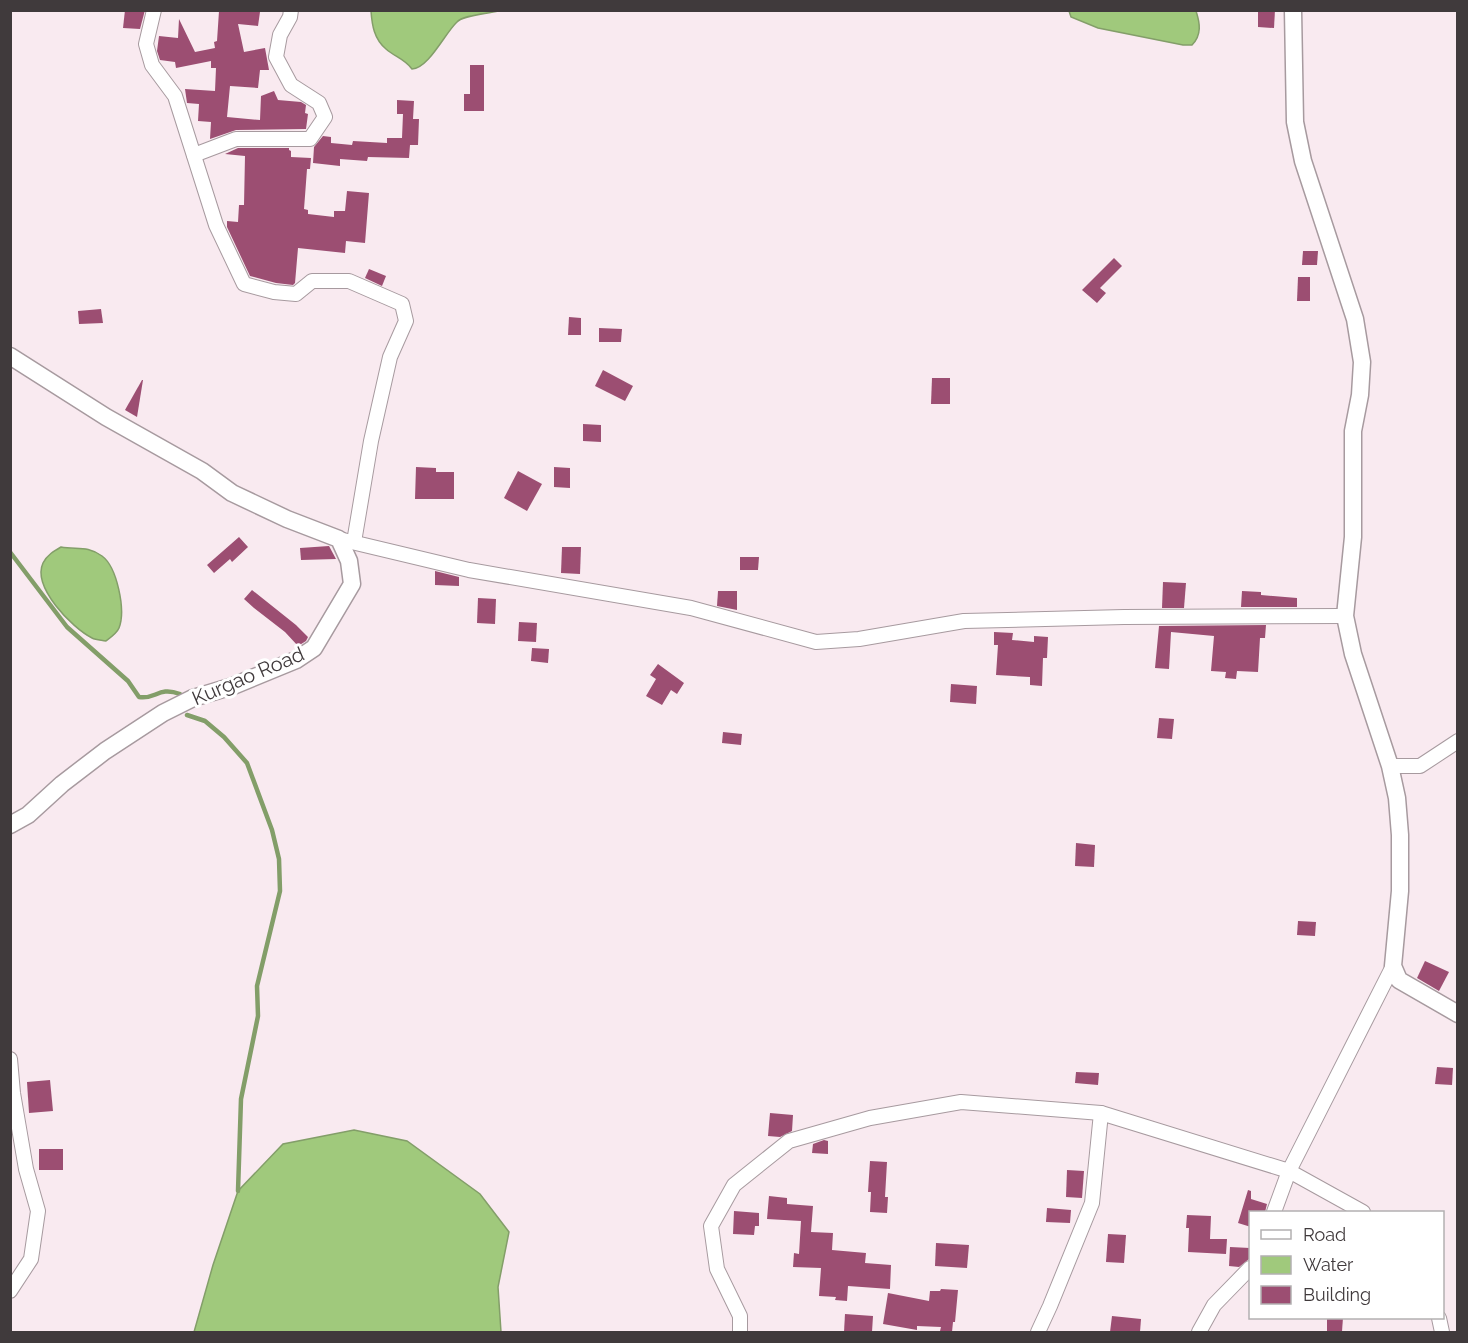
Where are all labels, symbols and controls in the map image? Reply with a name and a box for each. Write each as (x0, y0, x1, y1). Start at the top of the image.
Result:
street label: Kurgao Road (188, 642, 308, 710)
legend (1249, 1211, 1444, 1319)
text: Road (1303, 1224, 1346, 1245)
text: Water (1303, 1254, 1354, 1275)
text: Building (1303, 1284, 1371, 1305)

